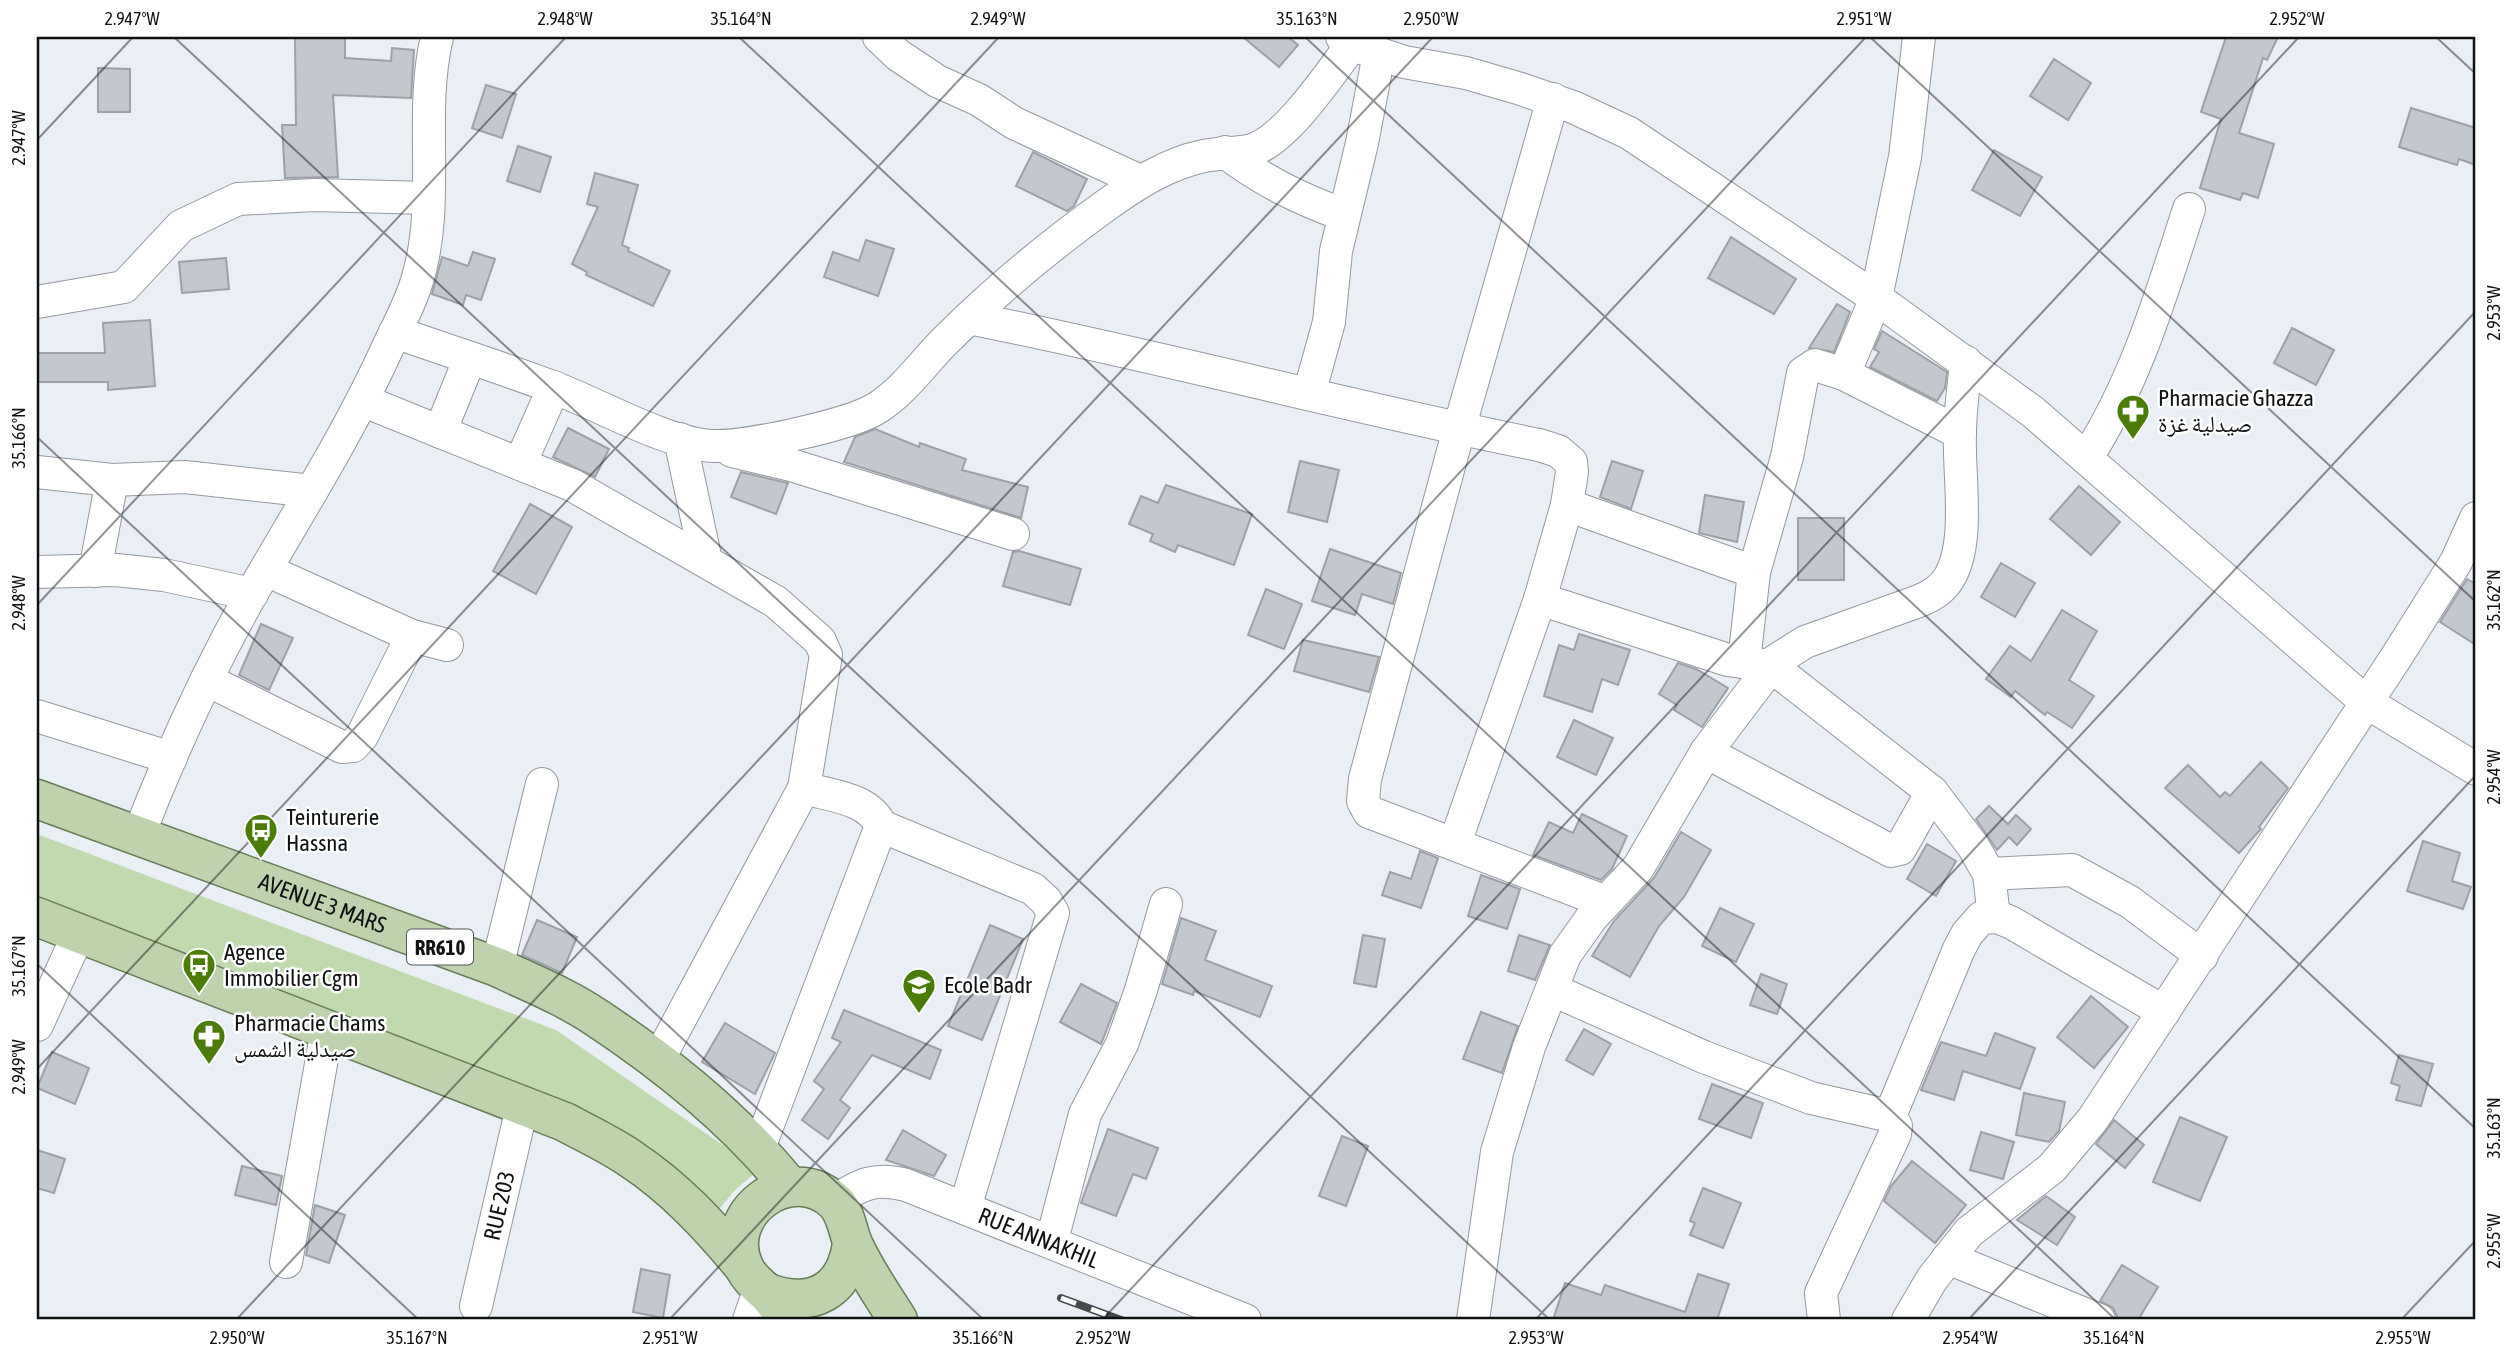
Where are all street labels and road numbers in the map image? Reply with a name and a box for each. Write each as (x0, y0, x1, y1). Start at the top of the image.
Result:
street label: AVENUE 3 MARS (255, 868, 390, 939)
road number: RR610 (407, 930, 473, 964)
street label: RUE 203 (479, 1168, 520, 1243)
street label: RUE ANNAKHIL (975, 1202, 1103, 1273)

